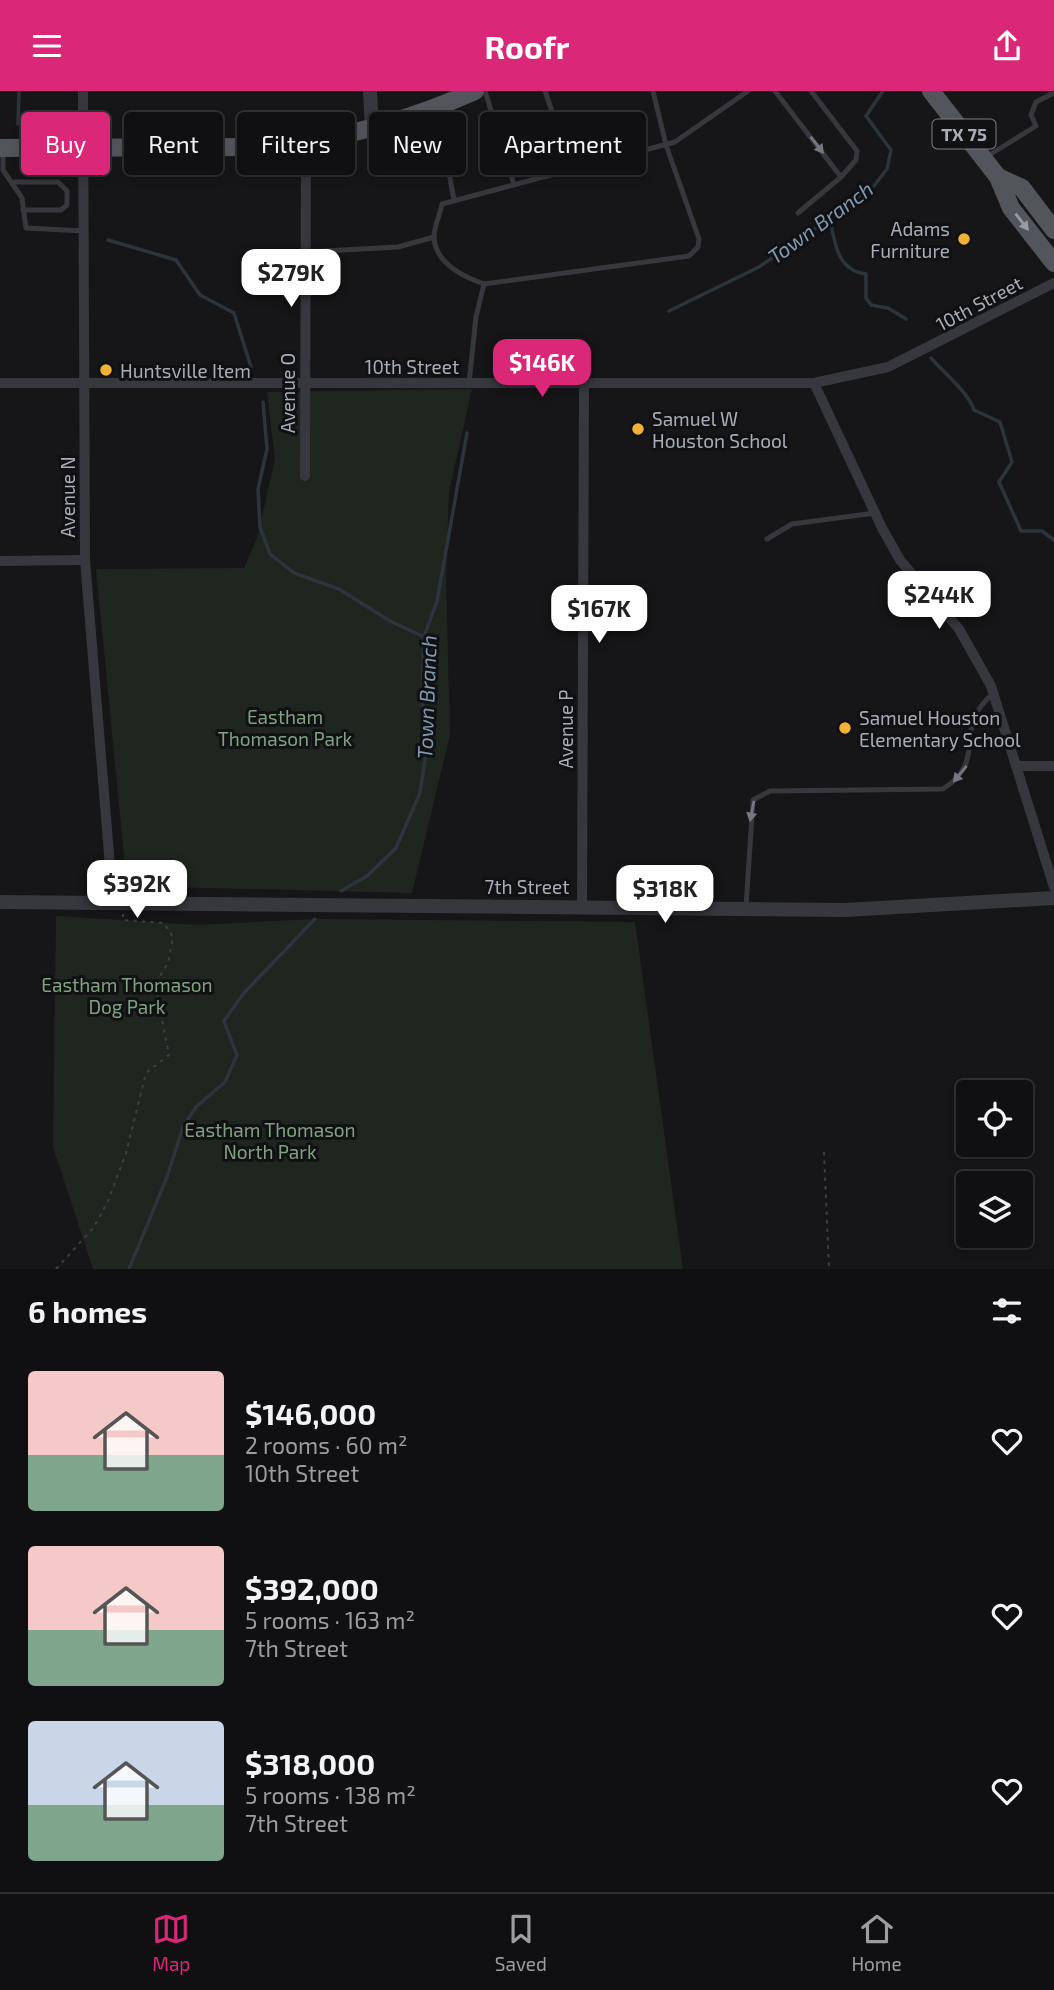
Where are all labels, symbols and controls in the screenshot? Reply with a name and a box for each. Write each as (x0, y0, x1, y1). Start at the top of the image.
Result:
icon: menu (28, 27, 66, 65)
text: Roofr (485, 27, 569, 65)
icon: share (988, 27, 1026, 65)
chip: Buy (21, 112, 110, 175)
chip: Rent (124, 112, 223, 175)
chip: Filters (237, 112, 355, 175)
chip: New (369, 112, 466, 175)
chip: Apartment (480, 112, 646, 175)
road number: TX 75 (932, 119, 996, 149)
one-way arrow (809, 136, 823, 154)
water label: Town Branch (763, 175, 877, 269)
one-way arrow (1014, 213, 1029, 231)
place label: Adams Furniture (870, 217, 950, 262)
marker: Adams Furniture (956, 231, 972, 247)
pin: $279K (242, 249, 340, 309)
text: $279K (258, 258, 325, 286)
street label: 10th Street (932, 271, 1026, 335)
pin: $146K (493, 339, 591, 399)
text: $146K (509, 348, 575, 376)
street label: Avenue O (276, 353, 299, 433)
street label: 10th Street (365, 355, 459, 378)
place label: Huntsville Item (120, 359, 251, 382)
marker: Huntsville Item (98, 362, 114, 378)
place label: Samuel W Houston School (652, 407, 788, 452)
marker: Samuel W Houston School (630, 421, 646, 437)
street label: Avenue N (56, 456, 79, 538)
pin: $244K (890, 571, 988, 631)
text: $244K (904, 580, 974, 608)
pin: $167K (550, 585, 648, 645)
text: $167K (567, 594, 631, 622)
water label: Town Branch (411, 635, 441, 759)
street label: Avenue P (554, 689, 577, 769)
park label: Eastham Thomason Park (218, 705, 353, 750)
place label: Samuel Houston Elementary School (859, 706, 1021, 751)
marker: Samuel Houston Elementary School (837, 720, 853, 736)
one-way arrow (953, 764, 968, 782)
one-way arrow (746, 800, 757, 822)
pin: $392K (88, 861, 186, 920)
pin: $318K (616, 865, 714, 925)
text: $392K (103, 869, 171, 897)
text: $318K (632, 874, 698, 902)
street label: 7th Street (484, 875, 570, 898)
park label: Eastham Thomason Dog Park (41, 973, 213, 1018)
map controls (956, 1080, 1033, 1248)
button: locate (956, 1080, 1033, 1157)
park label: Eastham Thomason North Park (184, 1118, 356, 1163)
button: layers (956, 1171, 1033, 1248)
icon: filters (988, 1292, 1026, 1330)
text: 6 homes (28, 1293, 147, 1329)
text: $146,000 (245, 1395, 376, 1431)
icon: home (84, 1399, 168, 1483)
icon: heart (988, 1422, 1026, 1460)
text: 2 rooms · 60 m² (245, 1431, 407, 1459)
text: 10th Street (245, 1459, 359, 1487)
text: $392,000 (245, 1570, 379, 1606)
icon: home (84, 1574, 168, 1658)
icon: heart (988, 1597, 1026, 1635)
text: 5 rooms · 163 m² (245, 1606, 415, 1634)
text: 7th Street (245, 1634, 348, 1662)
text: $318,000 (245, 1745, 375, 1781)
icon: home (84, 1749, 168, 1833)
icon: heart (988, 1772, 1026, 1810)
text: 5 rooms · 138 m² (245, 1781, 416, 1809)
text: 7th Street (245, 1809, 348, 1837)
tab: Map (152, 1910, 190, 1975)
tab: Saved (495, 1910, 547, 1975)
tab: Home (851, 1910, 902, 1975)

